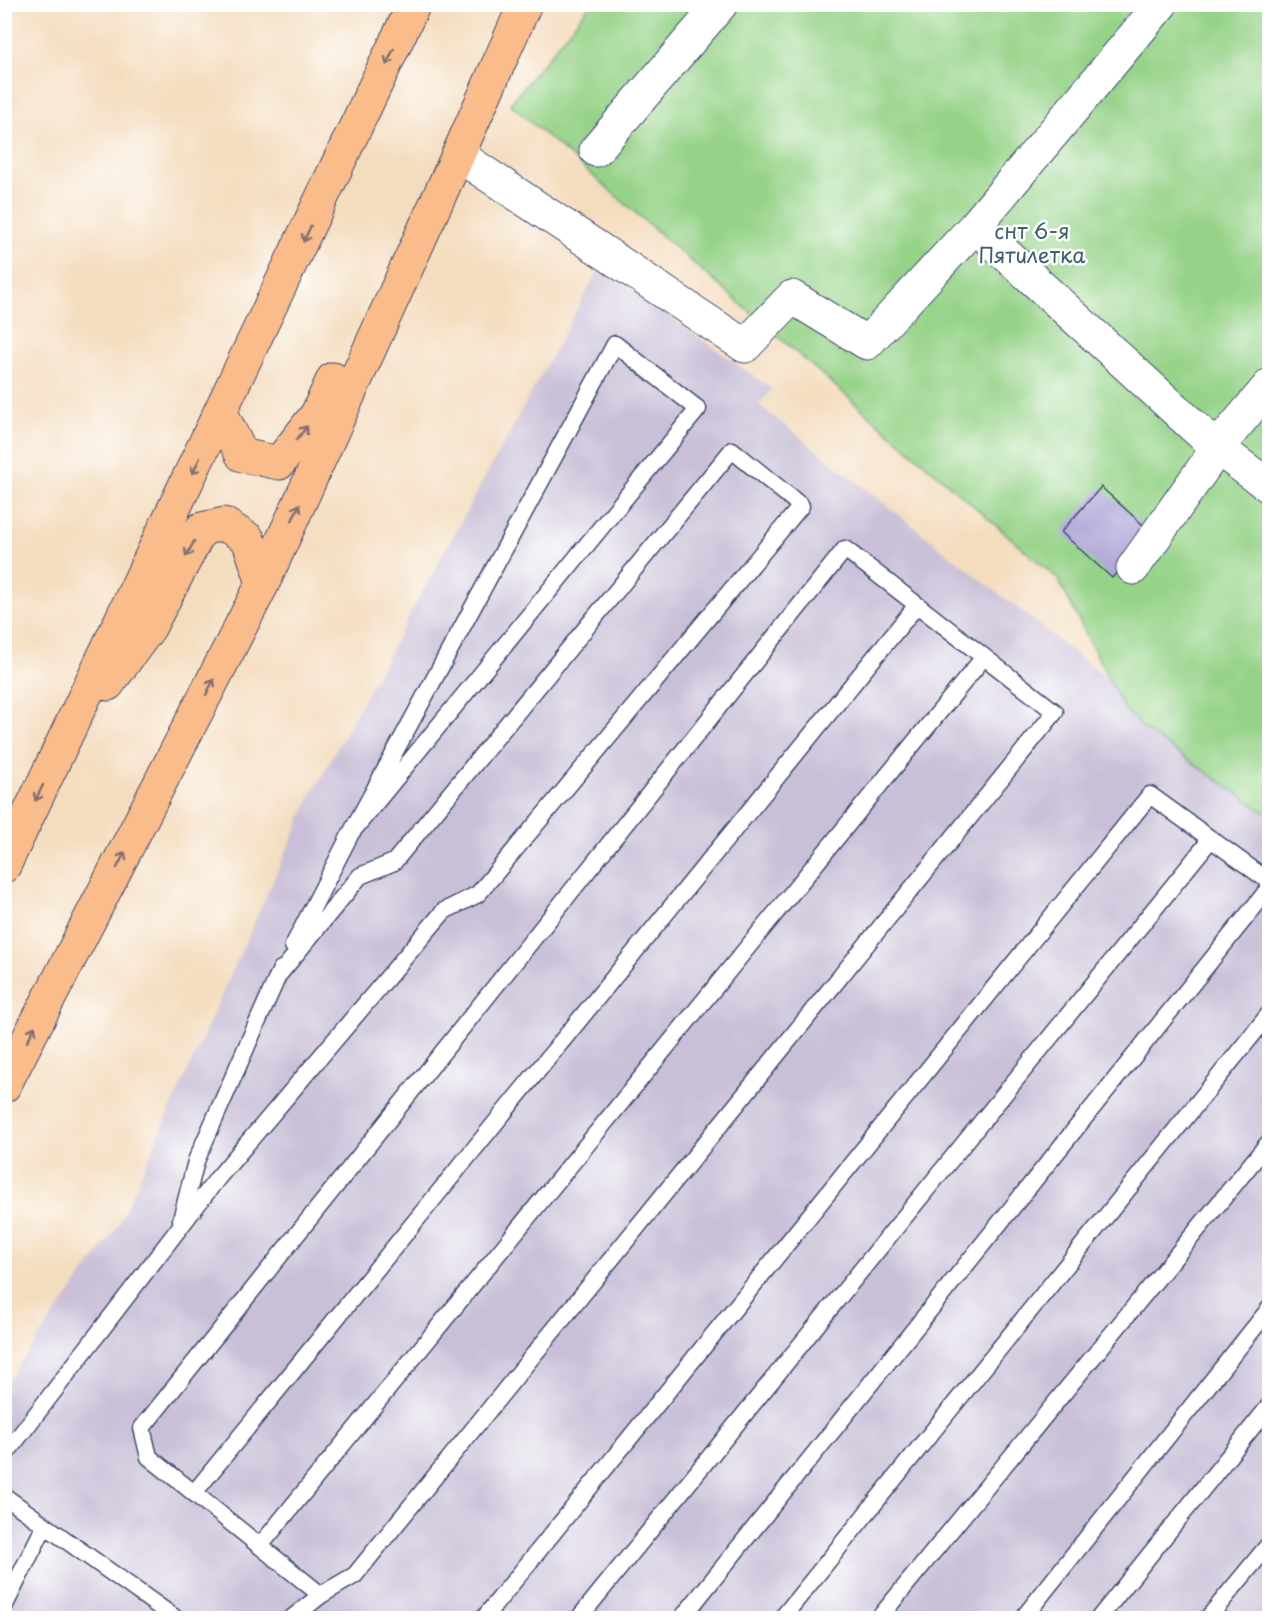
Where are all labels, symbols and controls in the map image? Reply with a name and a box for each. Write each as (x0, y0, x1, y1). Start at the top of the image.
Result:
one-way arrow (383, 48, 395, 66)
park label: снт 6-я Пятилетка (979, 214, 1086, 270)
one-way arrow (300, 224, 312, 242)
one-way arrow (295, 426, 308, 442)
one-way arrow (190, 456, 201, 474)
one-way arrow (291, 503, 302, 521)
one-way arrow (184, 540, 196, 557)
one-way arrow (204, 679, 216, 696)
one-way arrow (33, 784, 45, 802)
one-way arrow (115, 852, 127, 870)
one-way arrow (26, 1025, 37, 1043)

